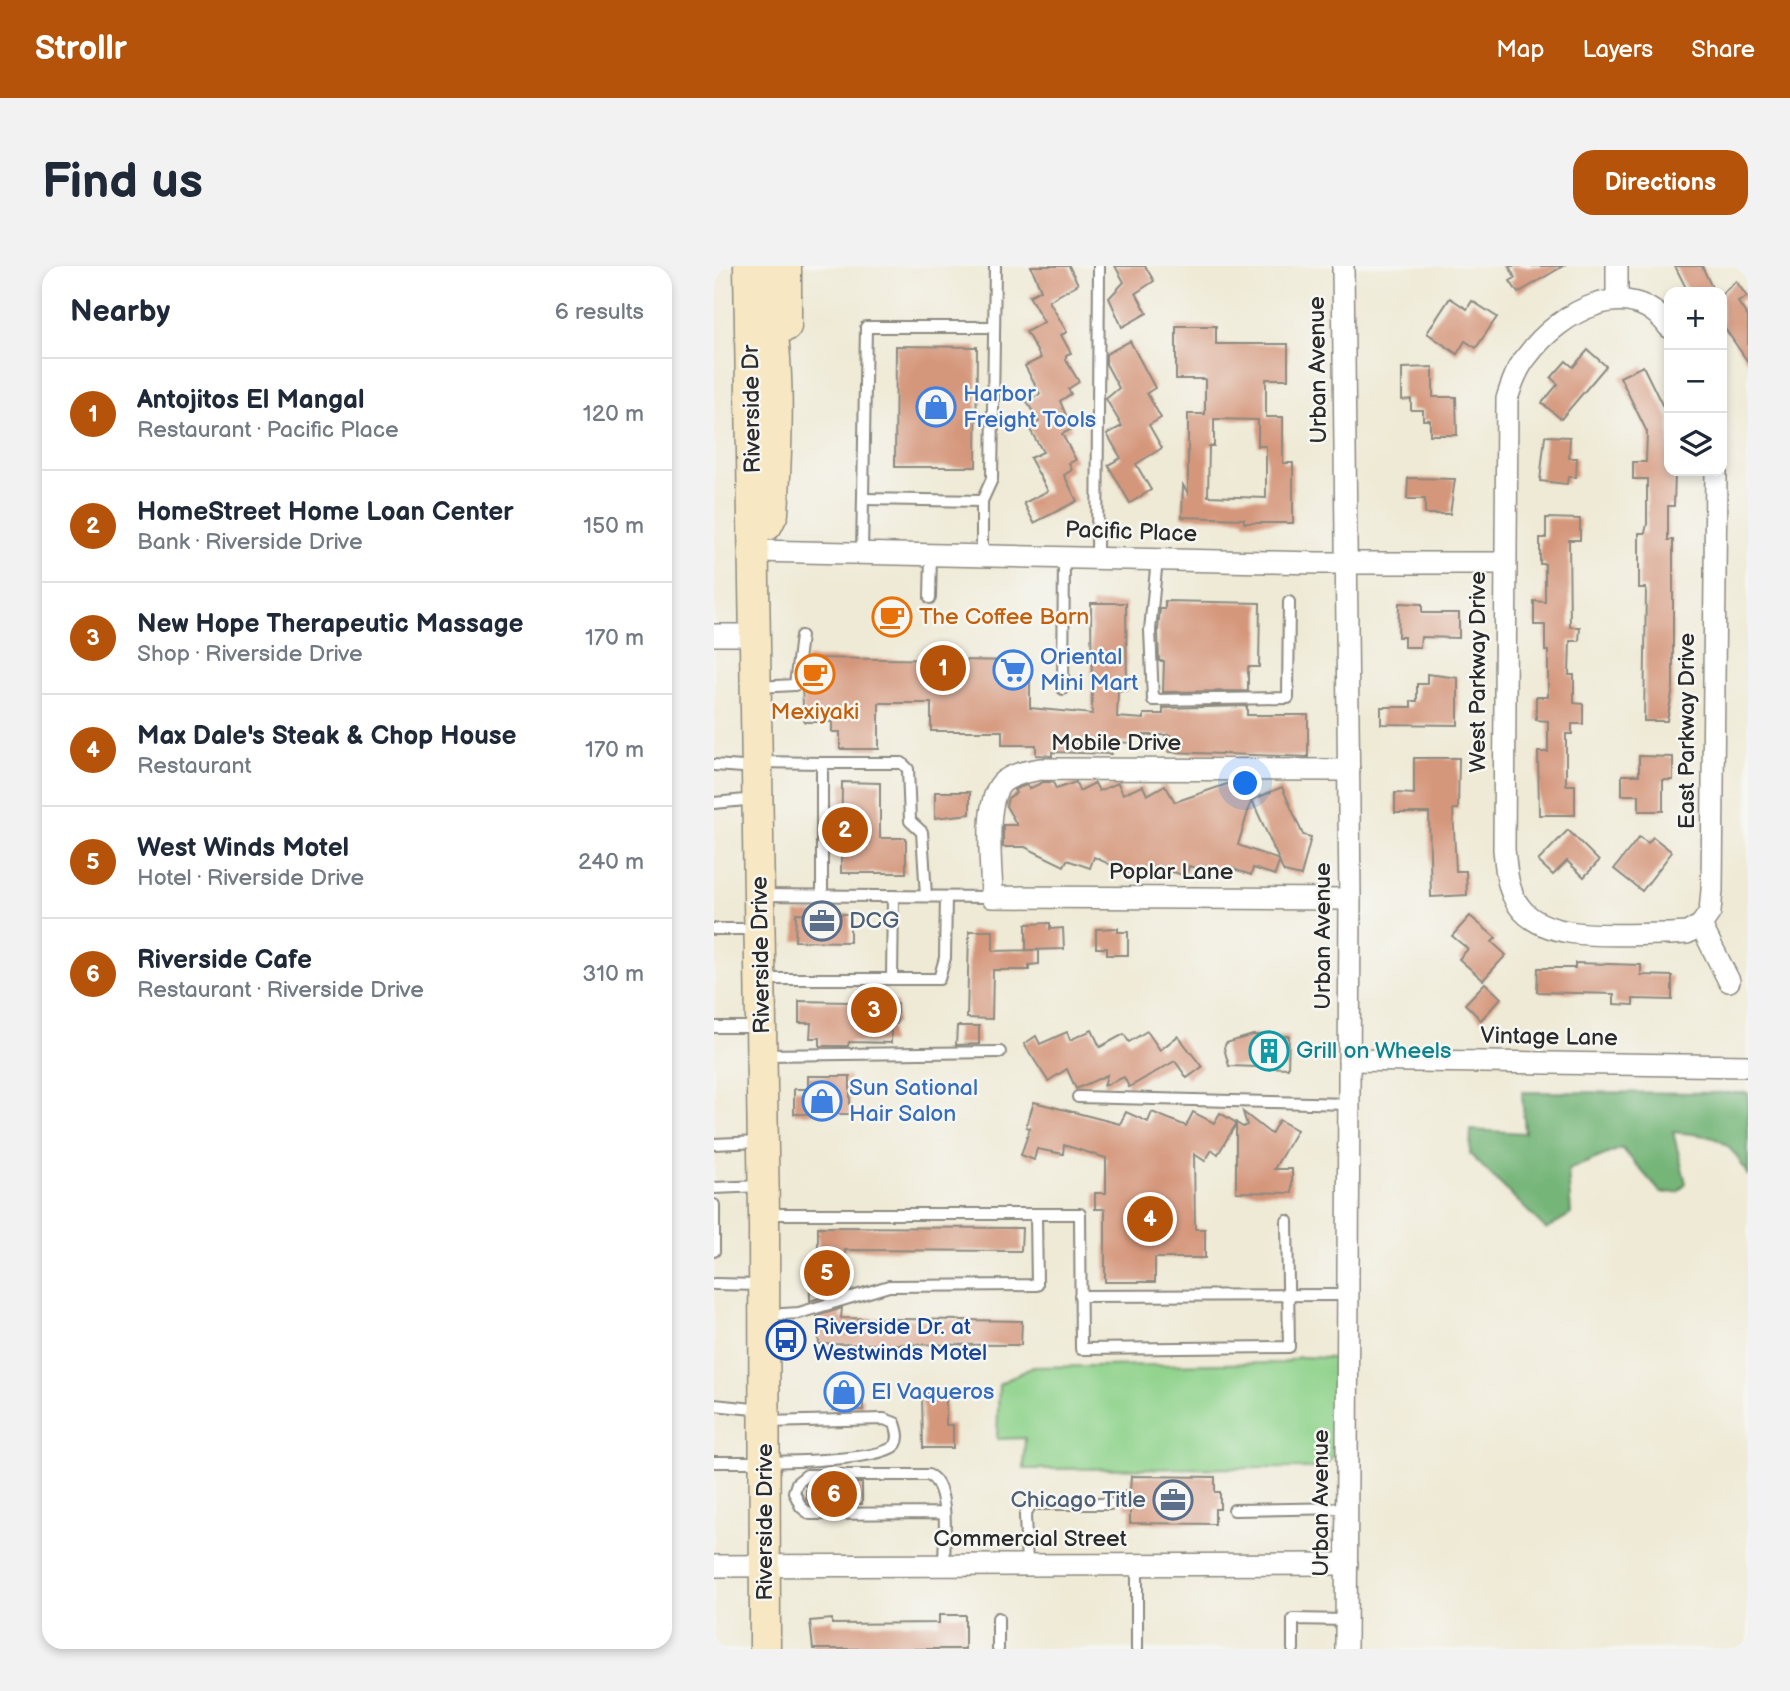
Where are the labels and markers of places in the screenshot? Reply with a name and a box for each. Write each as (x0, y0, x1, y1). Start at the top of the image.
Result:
place label: Harbor Freight Tools (963, 380, 1096, 434)
shop icon: Harbor Freight Tools (915, 386, 957, 428)
cafe icon: The Coffee Barn (871, 596, 913, 638)
place label: The Coffee Barn (919, 603, 1089, 631)
pin: 1 (920, 642, 966, 694)
place label: Oriental Mini Mart (1040, 643, 1138, 697)
supermarket icon: Oriental Mini Mart (992, 649, 1034, 691)
cafe icon: Mexiyaki (794, 653, 836, 695)
place label: Mexiyaki (771, 698, 859, 726)
pin: 2 (822, 804, 868, 856)
office icon: DCG (801, 900, 843, 942)
place label: DCG (849, 907, 899, 935)
pin: 3 (851, 984, 897, 1036)
building icon: Grill on Wheels (1248, 1030, 1290, 1072)
place label: Grill on Wheels (1296, 1037, 1451, 1065)
place label: Sun Sational Hair Salon (849, 1074, 978, 1128)
shop icon: Sun Sational Hair Salon (801, 1080, 843, 1122)
pin: 4 (1127, 1193, 1173, 1245)
pin: 5 (804, 1247, 850, 1299)
place label: Riverside Dr. at Westwinds Motel (813, 1313, 987, 1367)
bus stop icon: Riverside Dr. at Westwinds Motel (765, 1319, 807, 1361)
shop icon: El Vaqueros (823, 1371, 865, 1413)
place label: El Vaqueros (871, 1378, 994, 1406)
pin: 6 (811, 1468, 857, 1520)
office icon: Chicago Title (1152, 1479, 1194, 1521)
place label: Chicago Title (1010, 1486, 1146, 1514)

